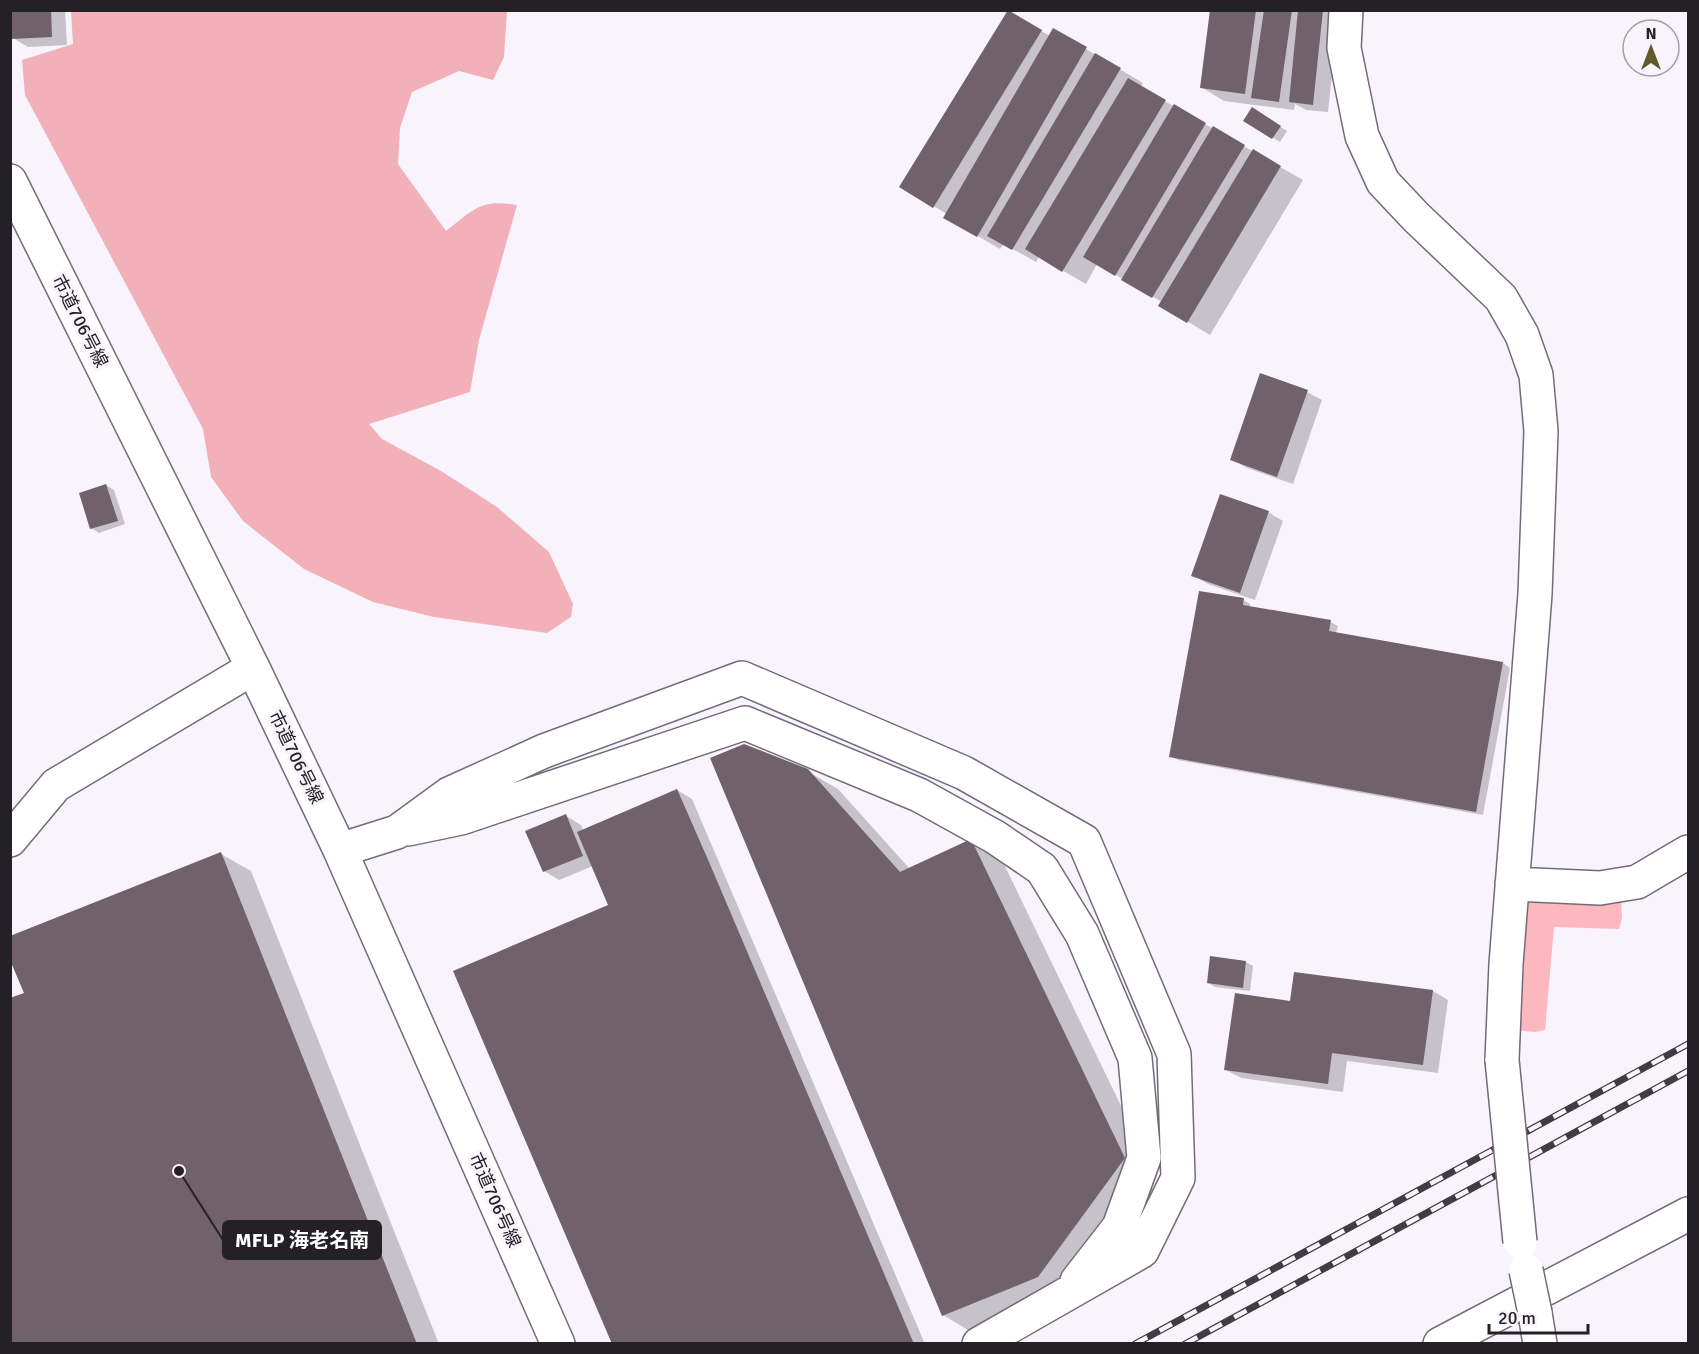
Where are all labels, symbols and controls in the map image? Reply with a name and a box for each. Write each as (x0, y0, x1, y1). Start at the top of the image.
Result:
north arrow (1621, 18, 1681, 78)
text: N (1645, 24, 1657, 44)
street label: 市道706号線 (47, 271, 113, 371)
street label: 市道706号線 (264, 707, 328, 807)
street label: 市道706号線 (464, 1149, 526, 1251)
callout: MFLP 海老名南 (223, 1221, 381, 1259)
text: MFLP 海老名南 (235, 1228, 369, 1253)
scale bar (1489, 1297, 1588, 1335)
text: 20 m (1498, 1307, 1536, 1329)

